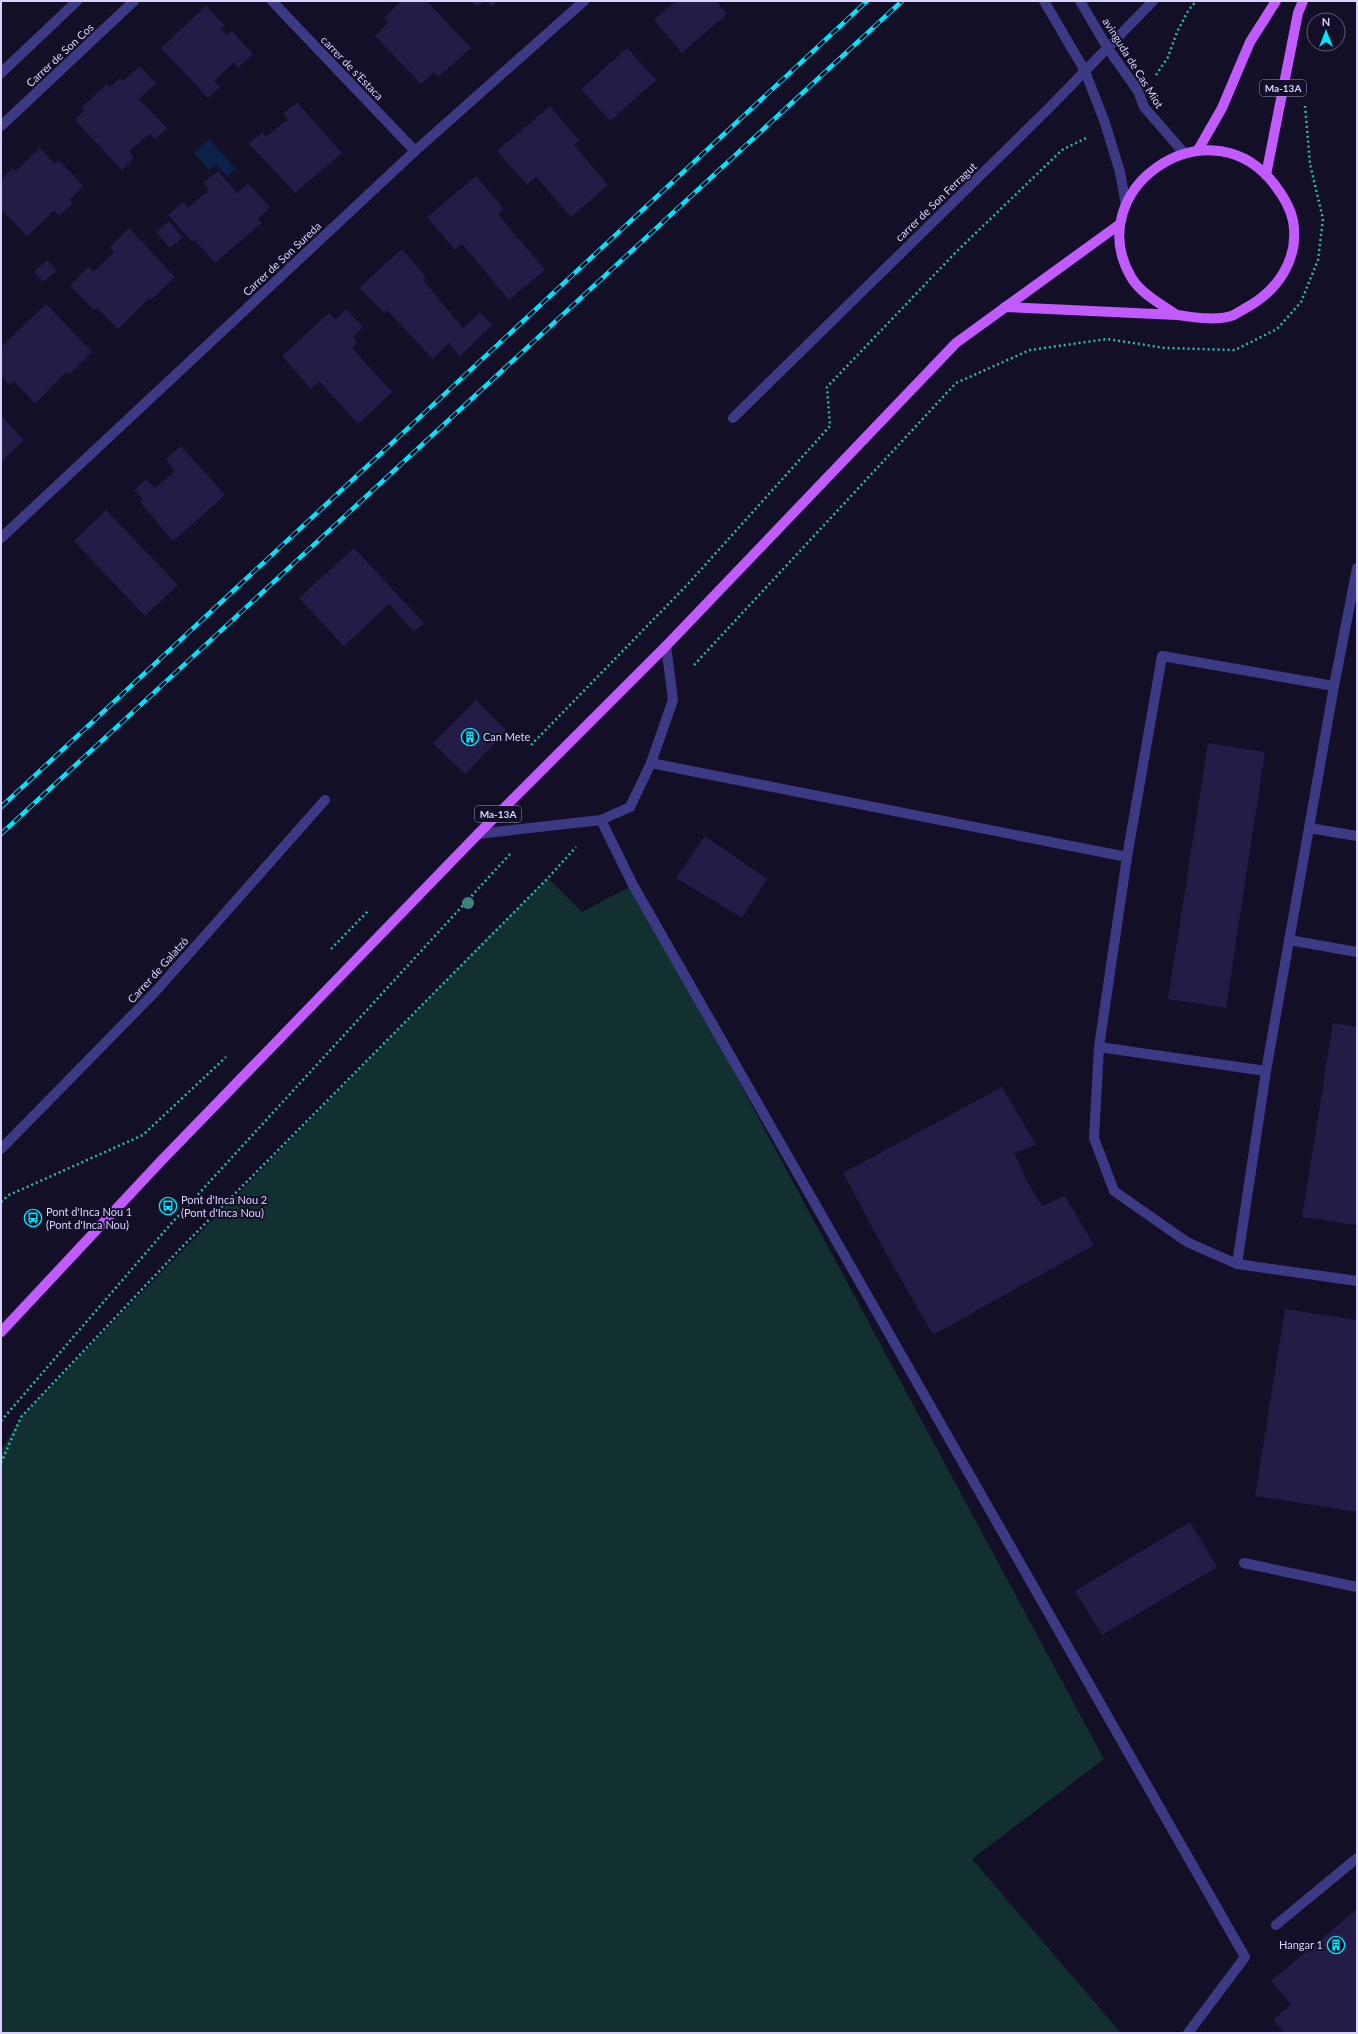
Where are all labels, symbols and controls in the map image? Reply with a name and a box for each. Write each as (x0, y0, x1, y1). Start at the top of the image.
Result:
north arrow (1306, 12, 1346, 52)
street label: avinguda de Cas Miot (1100, 15, 1167, 110)
text: N (1322, 15, 1330, 28)
street label: Carrer de Son Cos (23, 20, 96, 89)
street label: carrer de s'Estaca (319, 33, 386, 102)
road number: Ma-13A (1260, 80, 1306, 96)
street label: carrer de Son Ferragut (892, 160, 979, 244)
street label: Carrer de Son Sureda (240, 219, 323, 298)
building icon: Can Mete (460, 727, 480, 747)
place label: Can Mete (483, 730, 530, 743)
road number: Ma-13A (475, 806, 521, 822)
street label: Carrer de Galatzó (125, 934, 191, 1005)
place label: Pont d'Inca Nou 2 (Pont d'Inca Nou) (181, 1193, 267, 1219)
bus stop icon: Pont d'Inca Nou 2 (Pont d'Inca Nou) (158, 1196, 178, 1216)
place label: Pont d'Inca Nou 1 (Pont d'Inca Nou) (46, 1205, 132, 1231)
bus stop icon: Pont d'Inca Nou 1 (Pont d'Inca Nou) (23, 1208, 43, 1228)
building icon: Hangar 1 (1326, 1935, 1346, 1955)
place label: Hangar 1 (1279, 1938, 1323, 1951)

